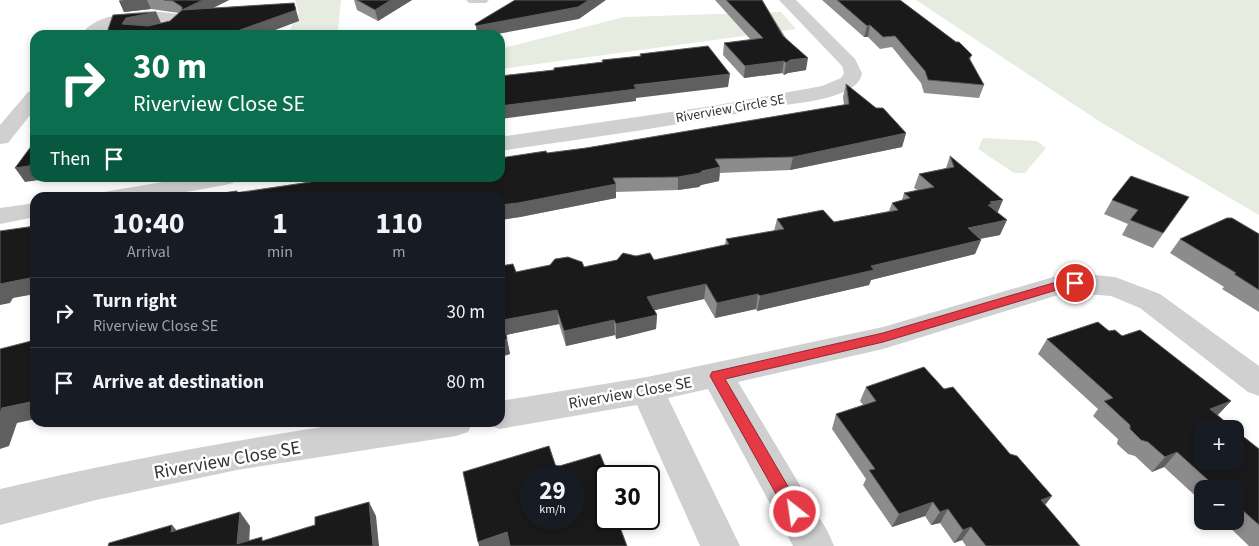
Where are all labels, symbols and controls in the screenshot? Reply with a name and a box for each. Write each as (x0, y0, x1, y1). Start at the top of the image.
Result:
text: 30 m (133, 42, 207, 92)
icon: right (50, 50, 115, 115)
text: Riverview Close SE (133, 88, 305, 120)
street label: Riverview Circle SE (674, 90, 786, 128)
icon: arrive (100, 145, 128, 173)
text: Then (50, 146, 90, 173)
text: 10:40 (112, 202, 185, 245)
text: 1 (272, 202, 288, 245)
text: 110 (375, 202, 423, 245)
text: Arrival (127, 241, 170, 263)
text: min (267, 241, 293, 263)
text: m (392, 241, 406, 263)
pin (1054, 262, 1096, 304)
icon: arrive (1061, 269, 1089, 297)
text: Turn right (93, 288, 177, 315)
icon: right (50, 299, 78, 327)
text: 30 m (447, 299, 485, 326)
text: Riverview Close SE (93, 315, 218, 337)
icon: arrive (50, 369, 78, 397)
text: Arrive at destination (93, 369, 264, 396)
text: 80 m (447, 369, 485, 396)
street label: Riverview Close SE (567, 371, 694, 415)
map controls (1194, 420, 1244, 530)
button: + (1194, 420, 1244, 470)
street label: Riverview Close SE (152, 434, 303, 487)
speed limit sign: 30 (595, 465, 660, 530)
text: 29 (539, 473, 566, 509)
button: − (1194, 480, 1244, 530)
position arrow (768, 485, 820, 537)
text: km/h (539, 501, 566, 518)

